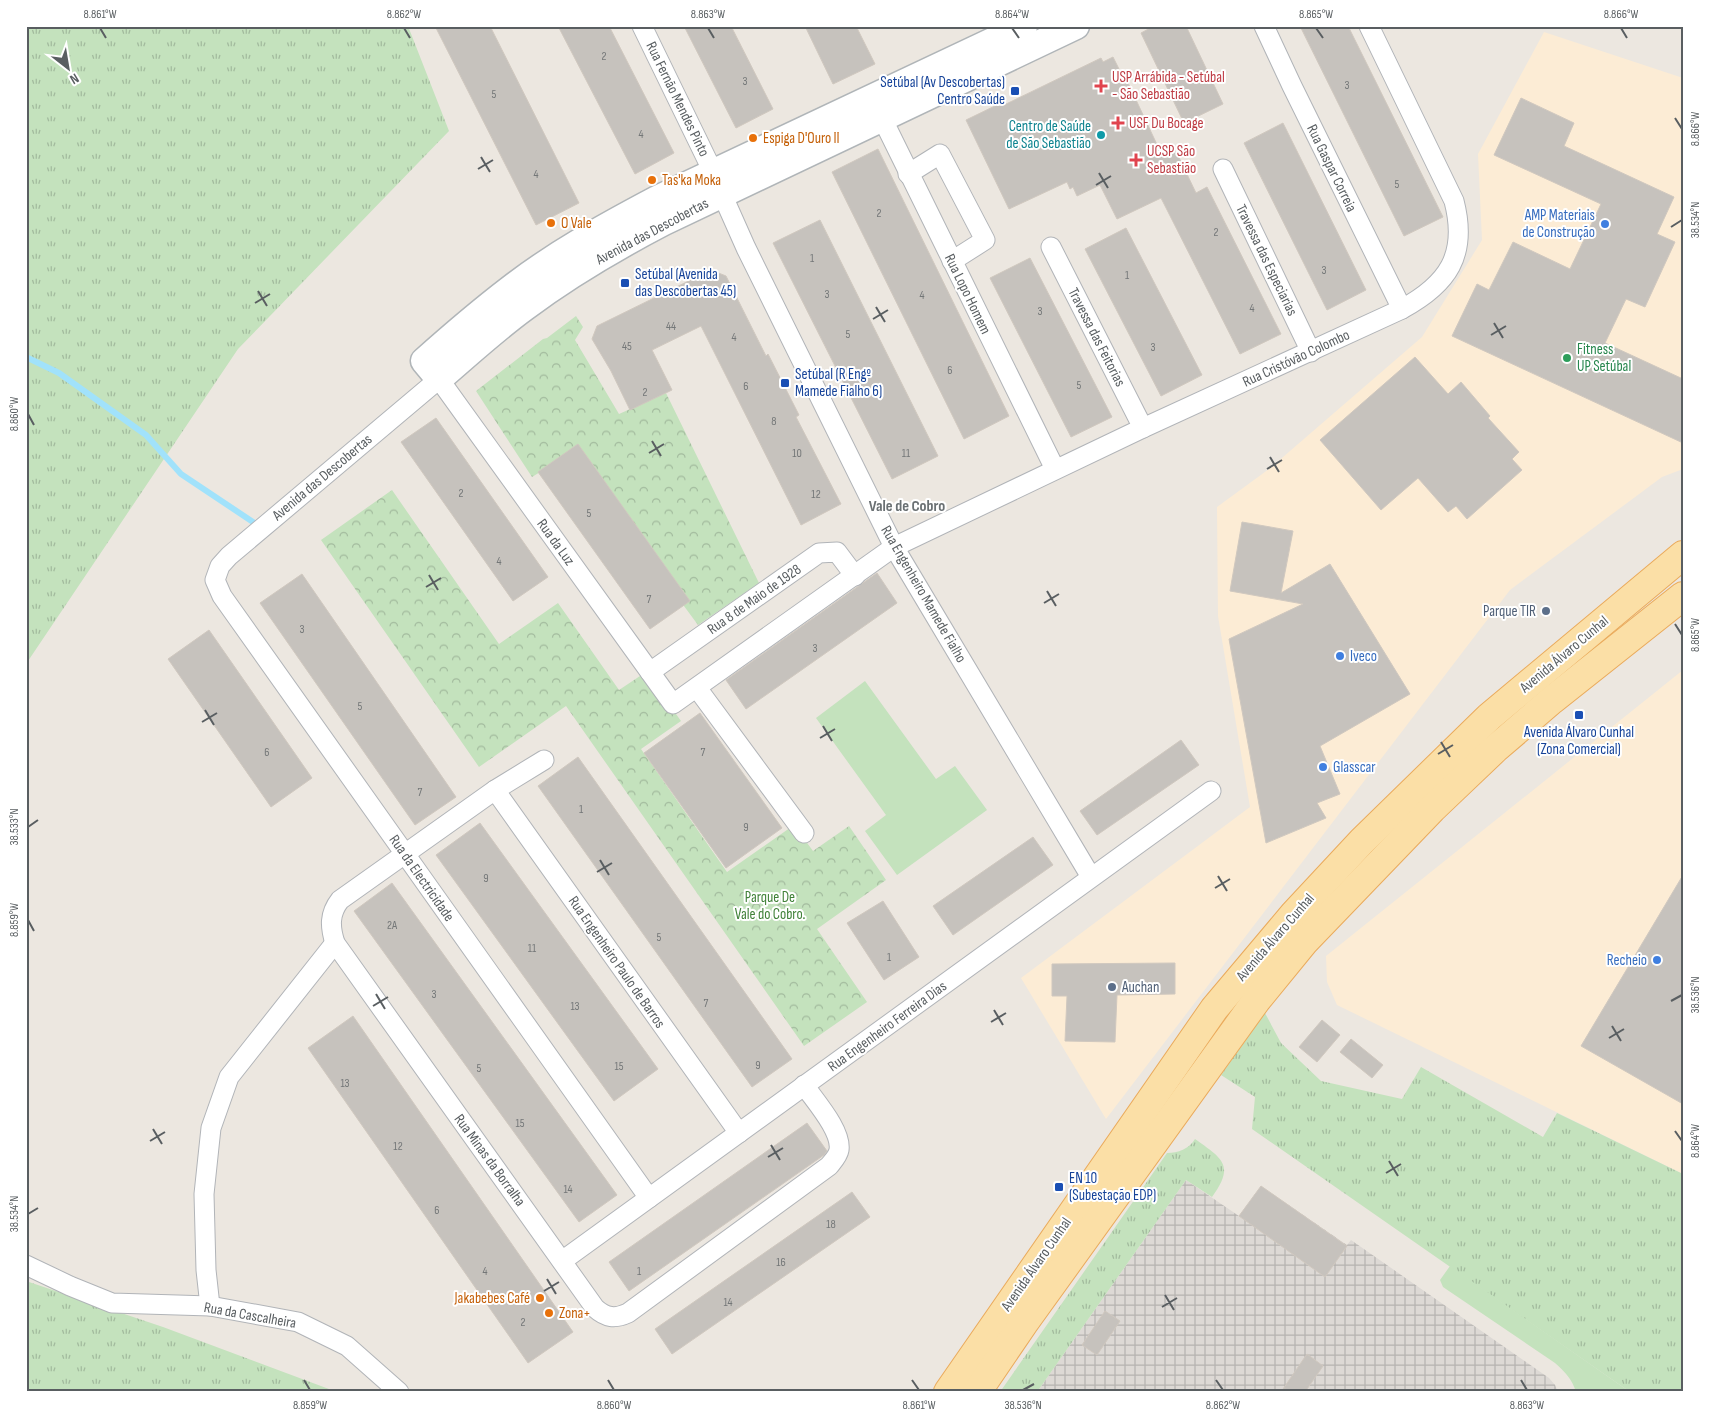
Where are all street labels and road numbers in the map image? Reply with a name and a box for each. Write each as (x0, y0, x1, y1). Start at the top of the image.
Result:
street label: Rua Fernão Mendes Pinto (641, 39, 714, 160)
street label: Rua Gaspar Correia (1302, 121, 1361, 215)
street label: Avenida das Descobertas (592, 194, 712, 270)
street label: Travessa das Especiarias (1231, 201, 1302, 319)
street label: Rua Lopo Homem (940, 251, 995, 337)
street label: Travessa das Feitorias (1064, 285, 1130, 390)
street label: Rua Cristóvão Colombo (1240, 325, 1353, 392)
street label: Avenida das Descobertas (268, 430, 376, 525)
street label: Rua da Luz (532, 515, 579, 570)
street label: Rua Engenheiro Mamede Fialho (877, 522, 971, 666)
street label: Rua 8 de Maio de 1928 (704, 560, 805, 639)
street label: Avenida Álvaro Cunhal (1515, 612, 1613, 698)
street label: Rua da Electricidade (385, 831, 458, 925)
street label: Avenida Álvaro Cunhal (1231, 890, 1319, 986)
street label: Rua Engenheiro Paulo de Barros (564, 893, 669, 1032)
street label: Rua Engenheiro Ferreira Dias (824, 977, 951, 1076)
street label: Rua Minas da Borralha (450, 1110, 530, 1210)
street label: Avenida Álvaro Cunhal (997, 1214, 1076, 1316)
street label: Rua da Cascalheira (202, 1298, 298, 1333)

